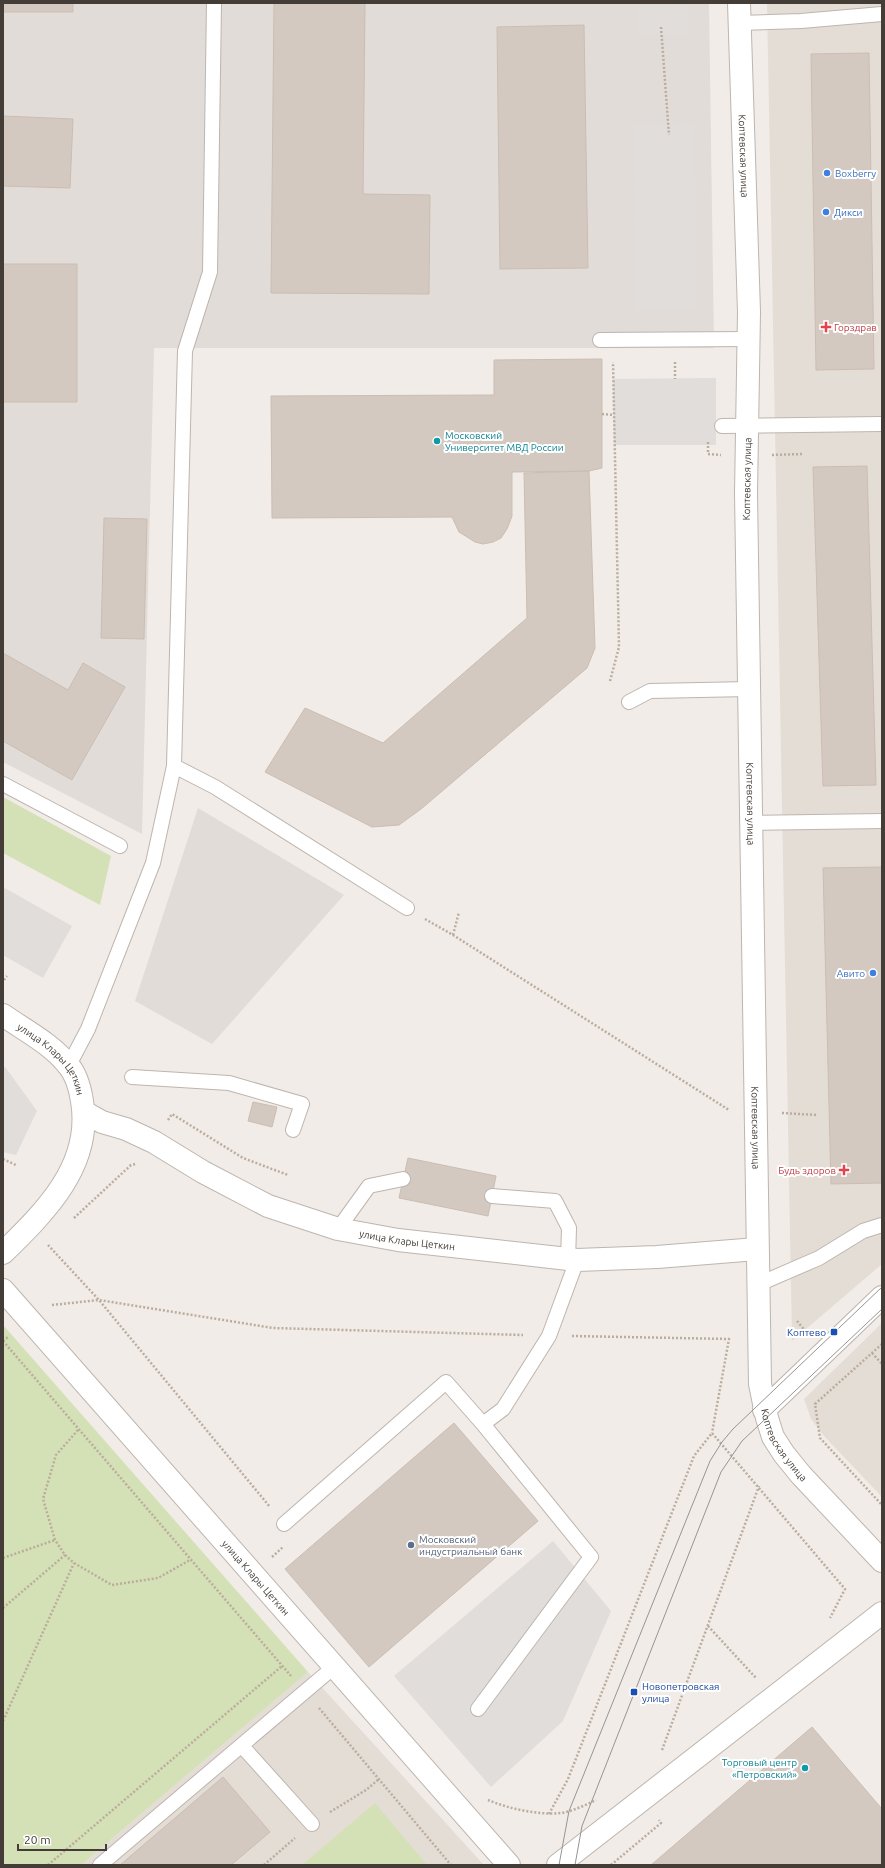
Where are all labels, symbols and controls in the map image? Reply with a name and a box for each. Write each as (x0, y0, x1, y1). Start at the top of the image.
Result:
street label: Коптевская улица (737, 114, 751, 198)
marker: Boxberry (822, 168, 832, 178)
place label: Boxberry (835, 168, 876, 179)
marker: Дикси (821, 207, 831, 217)
place label: Дикси (834, 207, 863, 218)
marker: Горздрав (821, 322, 831, 332)
place label: Горздрав (834, 322, 877, 333)
place label: Московский Университет МВД России (445, 430, 564, 453)
marker: Московский Университет МВД России (432, 436, 442, 446)
street label: Коптевская улица (741, 437, 753, 521)
street label: Коптевская улица (745, 762, 757, 845)
place label: Авито (837, 968, 865, 979)
marker: Авито (868, 968, 878, 978)
street label: улица Клары Цеткин (16, 1021, 86, 1096)
street label: Коптевская улица (750, 1086, 762, 1169)
place label: Будь здоров (778, 1165, 836, 1176)
marker: Будь здоров (839, 1165, 849, 1175)
street label: улица Клары Цеткин (358, 1228, 456, 1252)
place label: Коптево (787, 1327, 826, 1338)
marker: Коптево (829, 1327, 839, 1337)
street label: Коптевская улица (760, 1408, 809, 1483)
place label: Московский индустриальный банк (419, 1534, 522, 1557)
street label: улица Клары Цеткин (220, 1538, 292, 1617)
marker: Московский индустриальный банк (406, 1540, 416, 1550)
place label: Новопетровская улица (642, 1681, 719, 1704)
marker: Новопетровская улица (629, 1687, 639, 1697)
place label: Торговый центр «Петровский» (722, 1757, 797, 1780)
marker: Торговый центр «Петровский» (800, 1763, 810, 1773)
scale bar (18, 1826, 106, 1852)
text: 20 m (24, 1833, 51, 1846)

